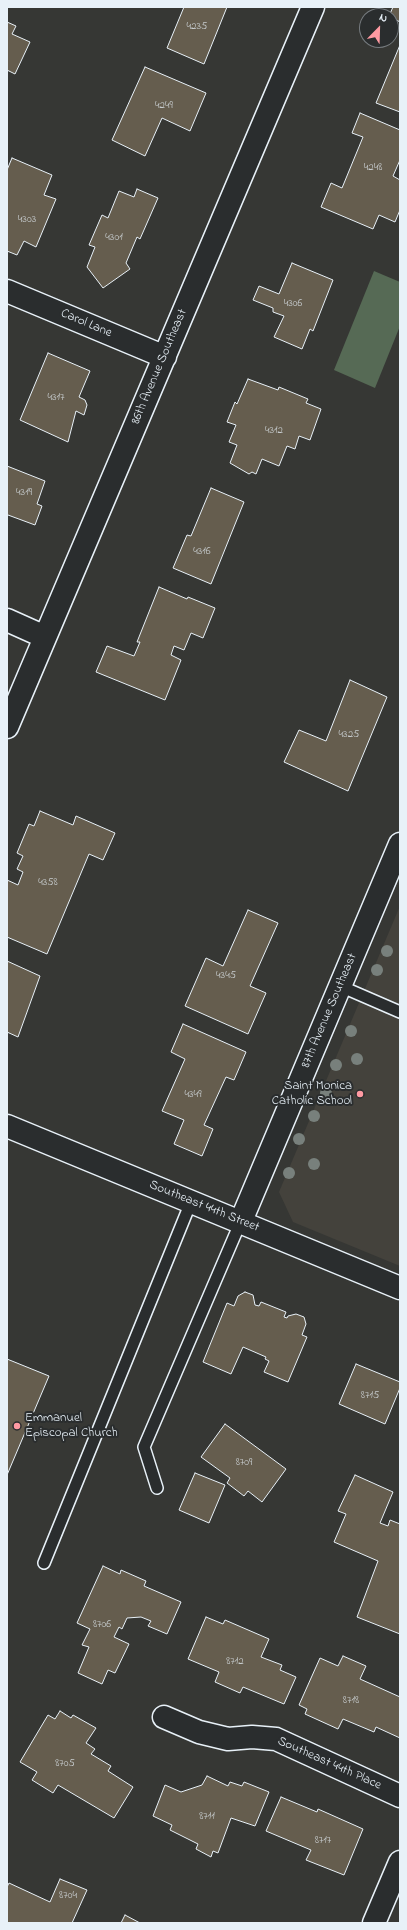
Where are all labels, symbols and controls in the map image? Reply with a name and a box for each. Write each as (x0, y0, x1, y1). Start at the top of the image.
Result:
north arrow (359, 8, 399, 48)
text: N (377, 9, 390, 27)
house number: 4235 (187, 20, 207, 34)
house number: 4249 (155, 99, 173, 113)
house number: 4248 (364, 161, 382, 175)
house number: 4303 (18, 213, 36, 227)
house number: 4301 (105, 231, 123, 245)
house number: 4306 (284, 297, 302, 311)
street label: Carol Lane (58, 306, 114, 342)
street label: 86th Avenue Southeast (129, 307, 191, 427)
house number: 4317 (47, 391, 65, 405)
house number: 4312 (265, 424, 283, 438)
house number: 4319 (16, 486, 32, 500)
house number: 4316 (193, 545, 211, 559)
house number: 4325 (339, 728, 359, 742)
house number: 4358 (38, 876, 58, 890)
street label: 87th Avenue Southeast (299, 951, 361, 1071)
house number: 4345 (216, 969, 236, 983)
place label: Saint Monica Catholic School (272, 1079, 352, 1110)
house number: 4349 (185, 1088, 201, 1102)
marker: Saint Monica Catholic School (355, 1089, 365, 1099)
street label: Southeast 44th Street (147, 1178, 261, 1236)
house number: 8715 (361, 1389, 379, 1403)
place label: Emmanuel Episcopal Church (25, 1411, 118, 1442)
marker: Emmanuel Episcopal Church (12, 1421, 22, 1431)
house number: 8709 (236, 1456, 252, 1470)
house number: 8706 (93, 1618, 111, 1632)
house number: 8712 (226, 1655, 244, 1669)
house number: 8718 (343, 1694, 359, 1708)
street label: Southeast 44th Place (275, 1734, 383, 1794)
house number: 8705 (55, 1757, 75, 1771)
house number: 8711 (199, 1810, 215, 1824)
house number: 8717 (315, 1834, 331, 1848)
house number: 8704 (59, 1889, 77, 1903)

